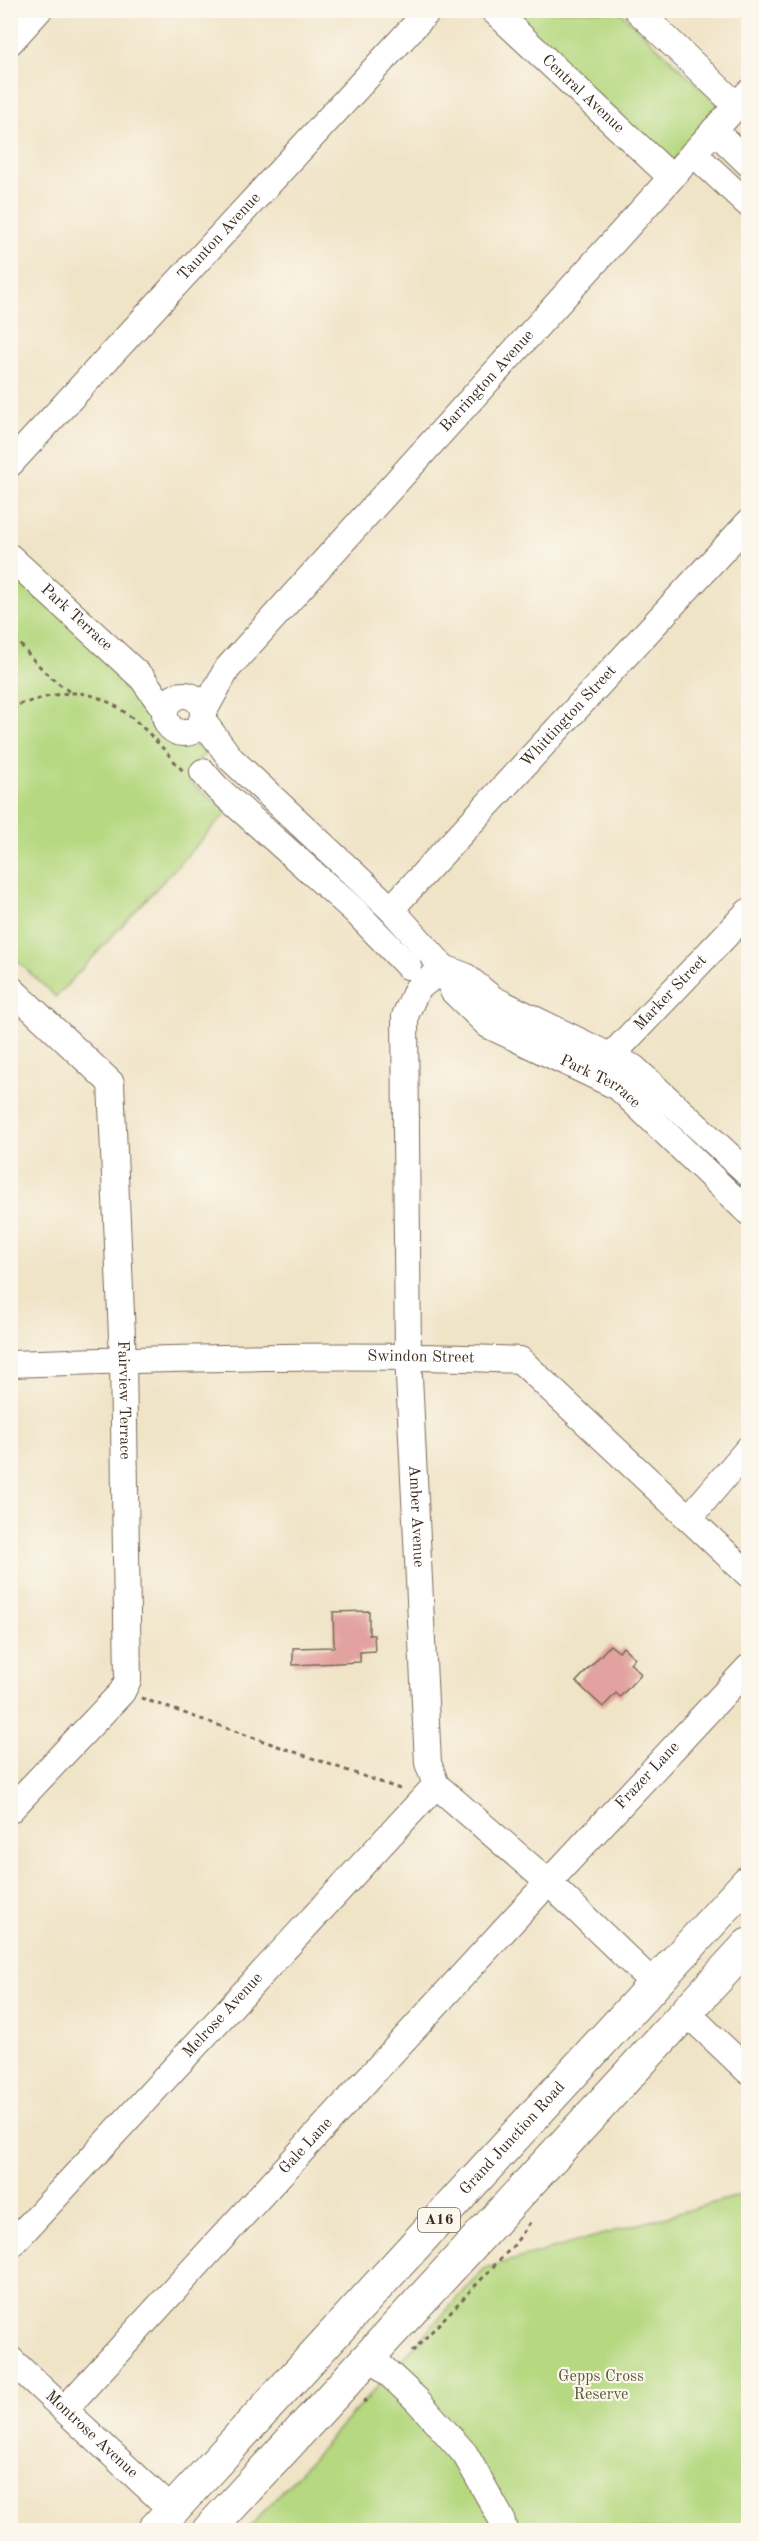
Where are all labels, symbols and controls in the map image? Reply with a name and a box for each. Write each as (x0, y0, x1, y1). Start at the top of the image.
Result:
street label: Central Avenue (538, 52, 627, 136)
street label: Taunton Avenue (175, 190, 264, 284)
street label: Barrington Avenue (437, 327, 537, 435)
street label: Park Terrace (38, 581, 115, 654)
street label: Whittington Street (518, 662, 620, 771)
street label: Marker Street (632, 952, 710, 1034)
street label: Park Terrace (557, 1052, 643, 1112)
street label: Fairview Terrace (114, 1340, 133, 1460)
street label: Swindon Street (367, 1349, 475, 1366)
street label: Amber Avenue (405, 1465, 426, 1568)
street label: Frazer Lane (613, 1739, 683, 1812)
street label: Melrose Avenue (180, 1970, 266, 2061)
street label: Grand Junction Road (457, 2079, 568, 2198)
street label: Gale Lane (276, 2115, 336, 2177)
road number: A16 (418, 2208, 460, 2232)
park label: Gepps Cross Reserve (558, 2369, 644, 2403)
street label: Montrose Avenue (42, 2388, 140, 2481)

